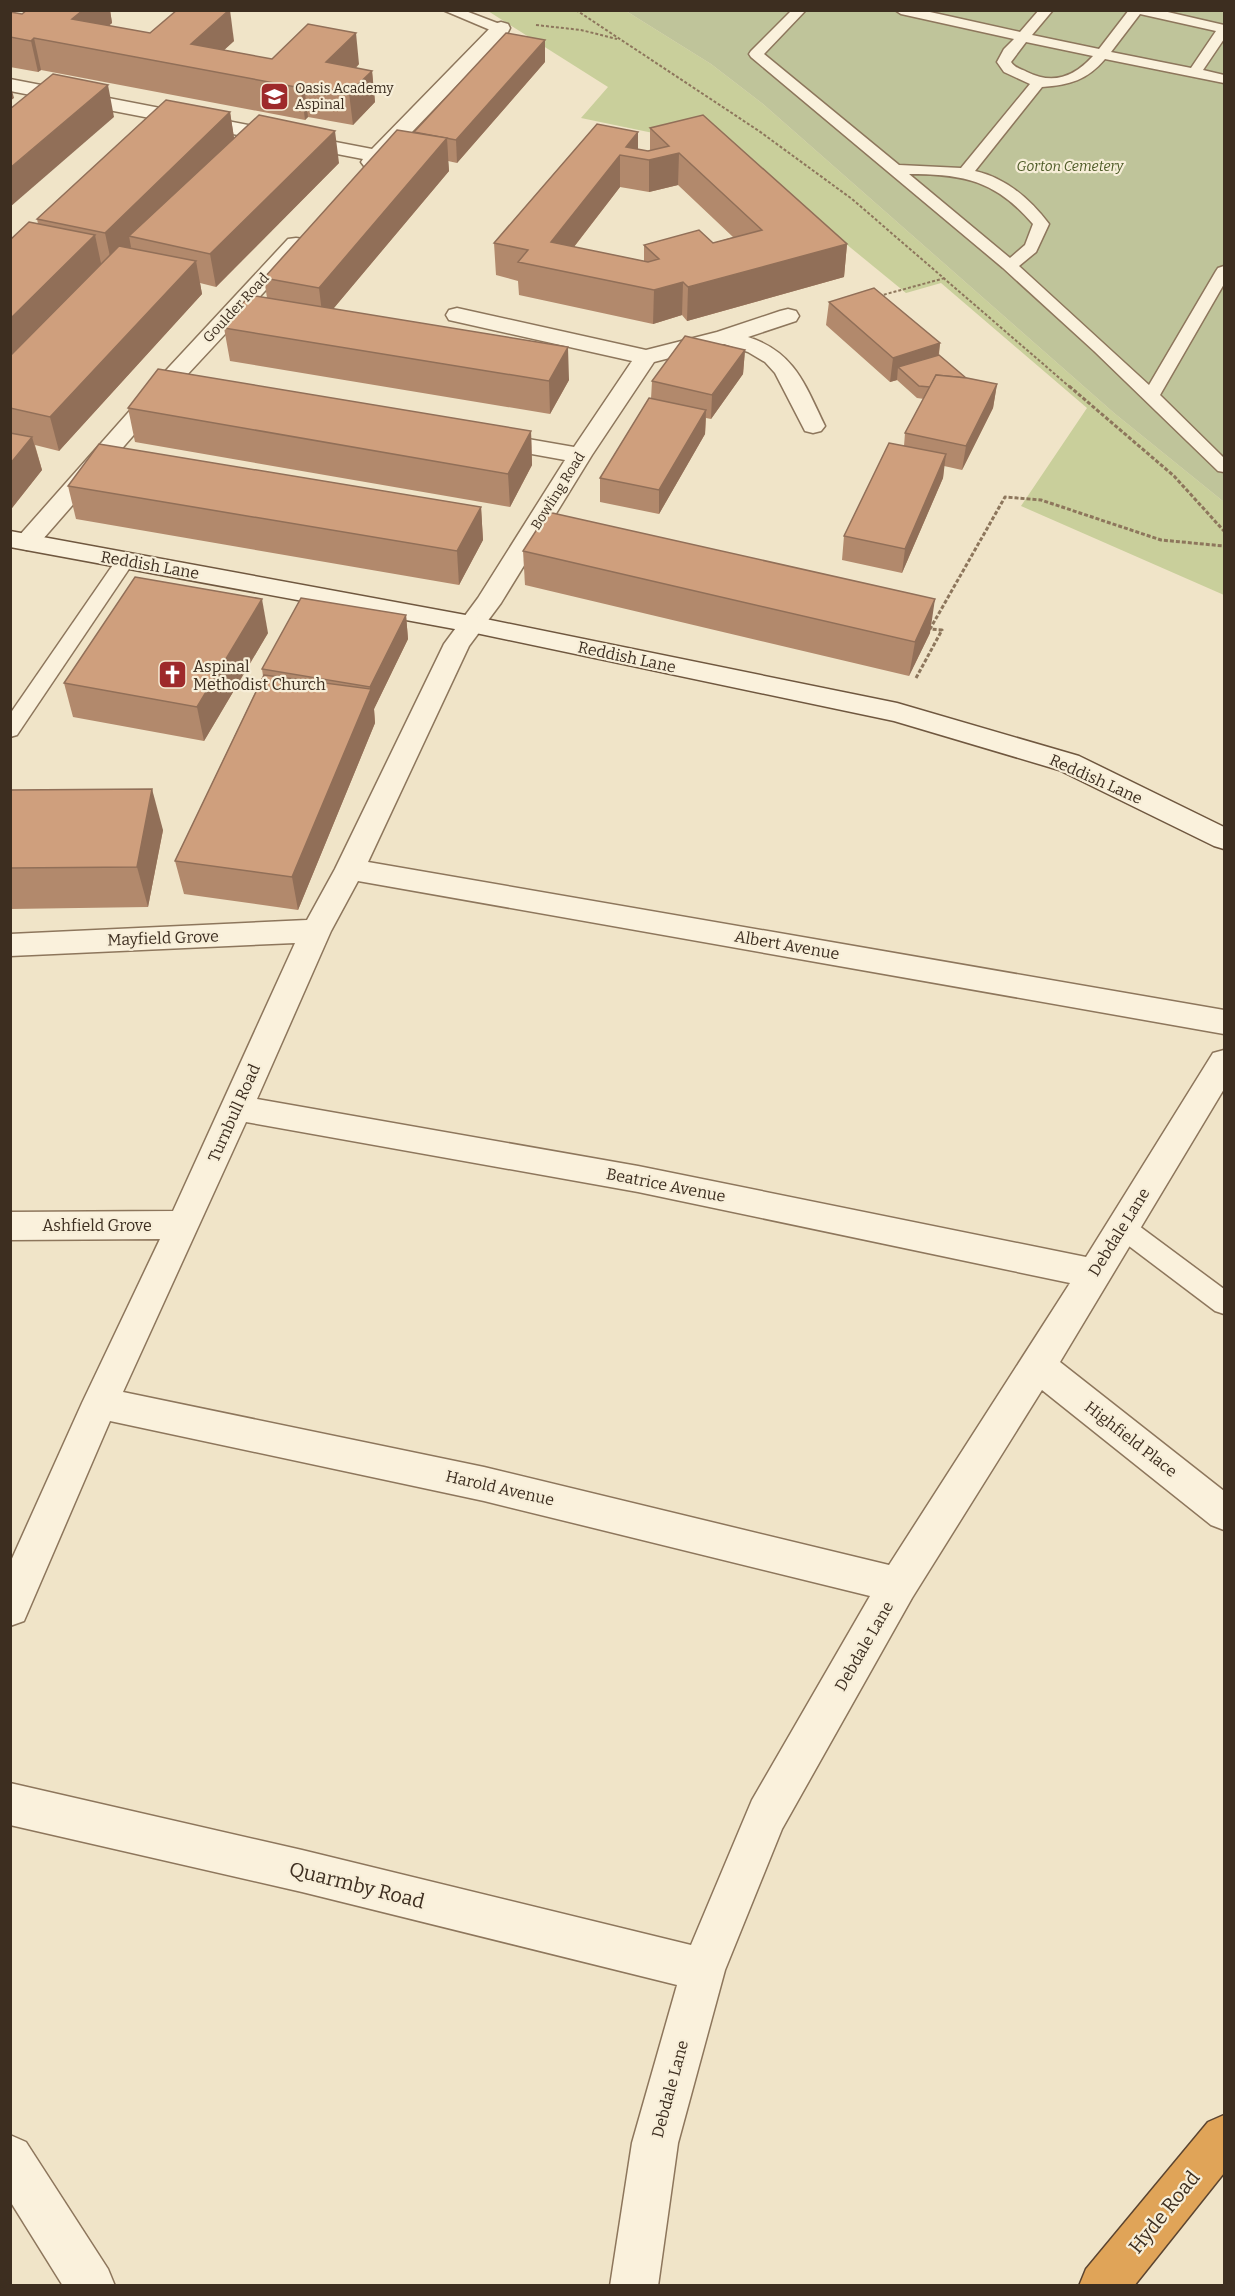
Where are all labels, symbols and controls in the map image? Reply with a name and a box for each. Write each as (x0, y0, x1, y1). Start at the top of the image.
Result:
school or university icon: Oasis Academy Aspinal (258, 80, 290, 112)
place label: Oasis Academy Aspinal (295, 80, 394, 113)
park label: Gorton Cemetery (1017, 158, 1124, 175)
street label: Goulder Road (199, 270, 273, 346)
street label: Bowling Road (527, 449, 589, 533)
street label: Reddish Lane (99, 547, 201, 583)
street label: Reddish Lane (576, 637, 678, 677)
place label: Aspinal Methodist Church (193, 657, 326, 694)
church icon: Aspinal Methodist Church (156, 659, 188, 691)
street label: Reddish Lane (1047, 750, 1145, 808)
street label: Albert Avenue (733, 926, 841, 964)
street label: Mayfield Grove (107, 927, 219, 949)
street label: Turnbull Road (204, 1061, 264, 1165)
street label: Beatrice Avenue (605, 1164, 727, 1206)
street label: Debdale Lane (1084, 1184, 1154, 1280)
street label: Ashfield Grove (42, 1216, 152, 1235)
street label: Highfield Place (1081, 1397, 1181, 1481)
street label: Harold Avenue (444, 1466, 556, 1510)
street label: Debdale Lane (831, 1598, 897, 1694)
street label: Quarmby Road (287, 1857, 427, 1913)
street label: Debdale Lane (648, 2038, 692, 2140)
street label: Hyde Road (1123, 2166, 1205, 2258)

